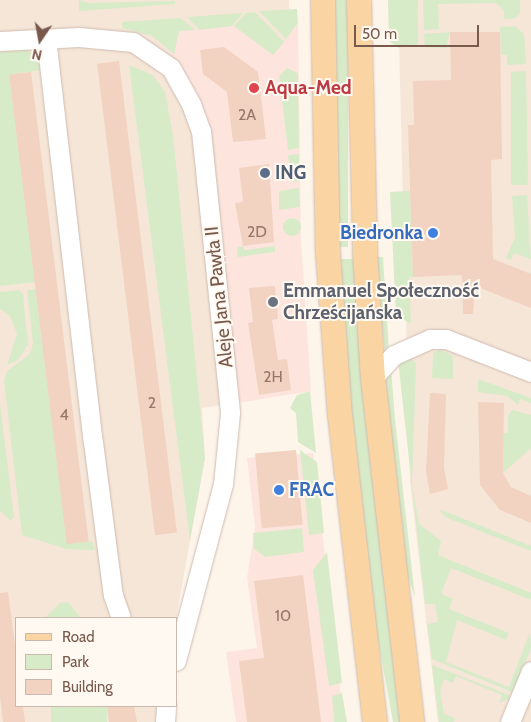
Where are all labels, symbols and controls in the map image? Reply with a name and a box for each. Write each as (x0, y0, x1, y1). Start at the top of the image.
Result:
north arrow (15, 15, 65, 65)
scale bar (356, 15, 481, 47)
text: 50 m (362, 25, 397, 43)
text: N (30, 45, 44, 65)
place label: Aqua-Med (265, 77, 352, 99)
marker: Aqua-Med (247, 81, 261, 95)
house number: 2A (238, 105, 256, 125)
place label: ING (275, 162, 306, 184)
marker: ING (259, 167, 271, 179)
house number: 2D (247, 222, 267, 242)
place label: Biedronka (340, 222, 423, 244)
street label: Aleje Jana Pawła II (200, 225, 238, 369)
marker: Biedronka (427, 227, 439, 239)
place label: Emmanuel Społeczność Chrześcijańska (283, 280, 479, 324)
marker: Emmanuel Społeczność Chrześcijańska (267, 296, 279, 308)
house number: 2H (263, 367, 283, 387)
house number: 2 (148, 393, 156, 413)
house number: 4 (59, 405, 69, 425)
place label: FRAC (289, 479, 334, 501)
marker: FRAC (273, 484, 285, 496)
house number: 10 (275, 606, 291, 626)
legend (15, 617, 178, 707)
text: Road (62, 628, 95, 646)
text: Park (62, 653, 89, 671)
text: Building (62, 678, 113, 696)

